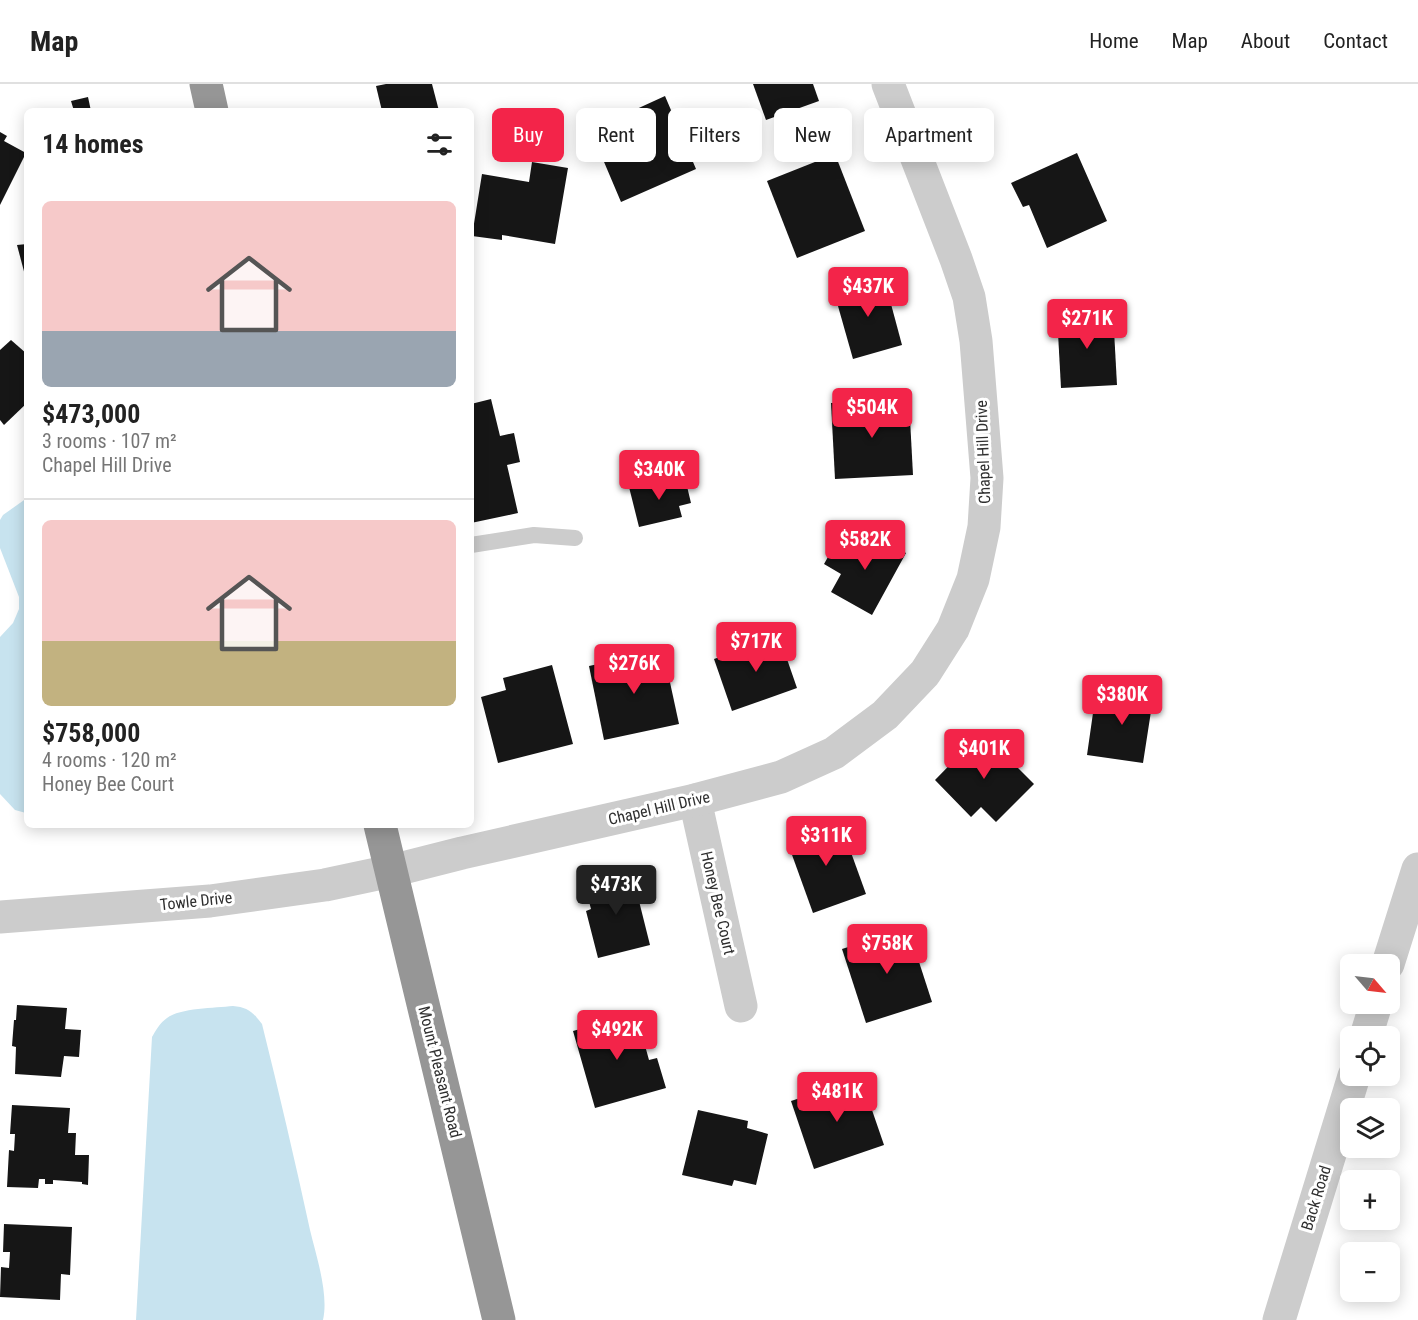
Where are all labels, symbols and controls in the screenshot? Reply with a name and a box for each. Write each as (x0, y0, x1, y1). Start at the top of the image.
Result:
text: Map (30, 25, 78, 58)
text: Home (1089, 29, 1139, 53)
text: Map (1172, 29, 1208, 53)
text: About (1241, 29, 1290, 53)
text: Contact (1323, 29, 1388, 53)
chip: Buy (492, 108, 564, 162)
chip: Rent (576, 108, 656, 162)
chip: Filters (668, 108, 762, 162)
chip: New (774, 108, 852, 162)
chip: Apartment (864, 108, 994, 162)
icon: filters (423, 128, 456, 161)
text: 14 homes (42, 129, 144, 159)
icon: home (195, 240, 303, 348)
pin: $437K (826, 267, 910, 318)
text: $437K (842, 274, 894, 298)
pin: $271K (1045, 299, 1129, 350)
text: $271K (1061, 306, 1113, 330)
pin: $504K (830, 388, 914, 439)
text: $504K (846, 395, 898, 419)
text: $473,000 (42, 399, 140, 429)
street label: Chapel Hill Drive (972, 400, 994, 504)
text: 3 rooms · 107 m² (42, 429, 177, 453)
pin: $340K (617, 450, 701, 501)
text: Chapel Hill Drive (42, 453, 172, 477)
text: $340K (633, 457, 685, 481)
pin: $582K (823, 520, 907, 571)
text: $582K (839, 527, 891, 551)
icon: home (195, 559, 303, 667)
pin: $717K (714, 622, 798, 673)
text: $717K (730, 629, 782, 653)
pin: $276K (592, 644, 676, 695)
text: $276K (608, 651, 660, 675)
pin: $380K (1080, 675, 1164, 726)
text: $380K (1096, 682, 1148, 706)
text: $758,000 (42, 718, 140, 748)
pin: $401K (942, 729, 1026, 780)
text: $401K (958, 736, 1010, 760)
text: 4 rooms · 120 m² (42, 748, 177, 772)
text: Honey Bee Court (42, 772, 174, 796)
street label: Chapel Hill Drive (606, 787, 712, 829)
pin: $311K (784, 816, 868, 867)
text: $311K (800, 823, 852, 847)
street label: Honey Bee Court (697, 849, 739, 957)
pin: $473K (574, 865, 658, 916)
text: $473K (590, 872, 642, 896)
street label: Towle Drive (159, 888, 233, 914)
pin: $758K (845, 924, 929, 975)
text: $758K (861, 931, 913, 955)
north arrow (1340, 954, 1400, 1014)
map controls (1340, 954, 1400, 1302)
street label: Mount Pleasant Road (414, 1004, 466, 1140)
pin: $492K (575, 1010, 659, 1061)
text: $492K (591, 1017, 643, 1041)
button: locate (1340, 1026, 1400, 1086)
pin: $481K (795, 1072, 879, 1123)
text: $481K (811, 1079, 863, 1103)
button: layers (1340, 1098, 1400, 1158)
street label: Back Road (1297, 1163, 1335, 1233)
button: + (1340, 1170, 1400, 1230)
button: − (1340, 1242, 1400, 1302)

